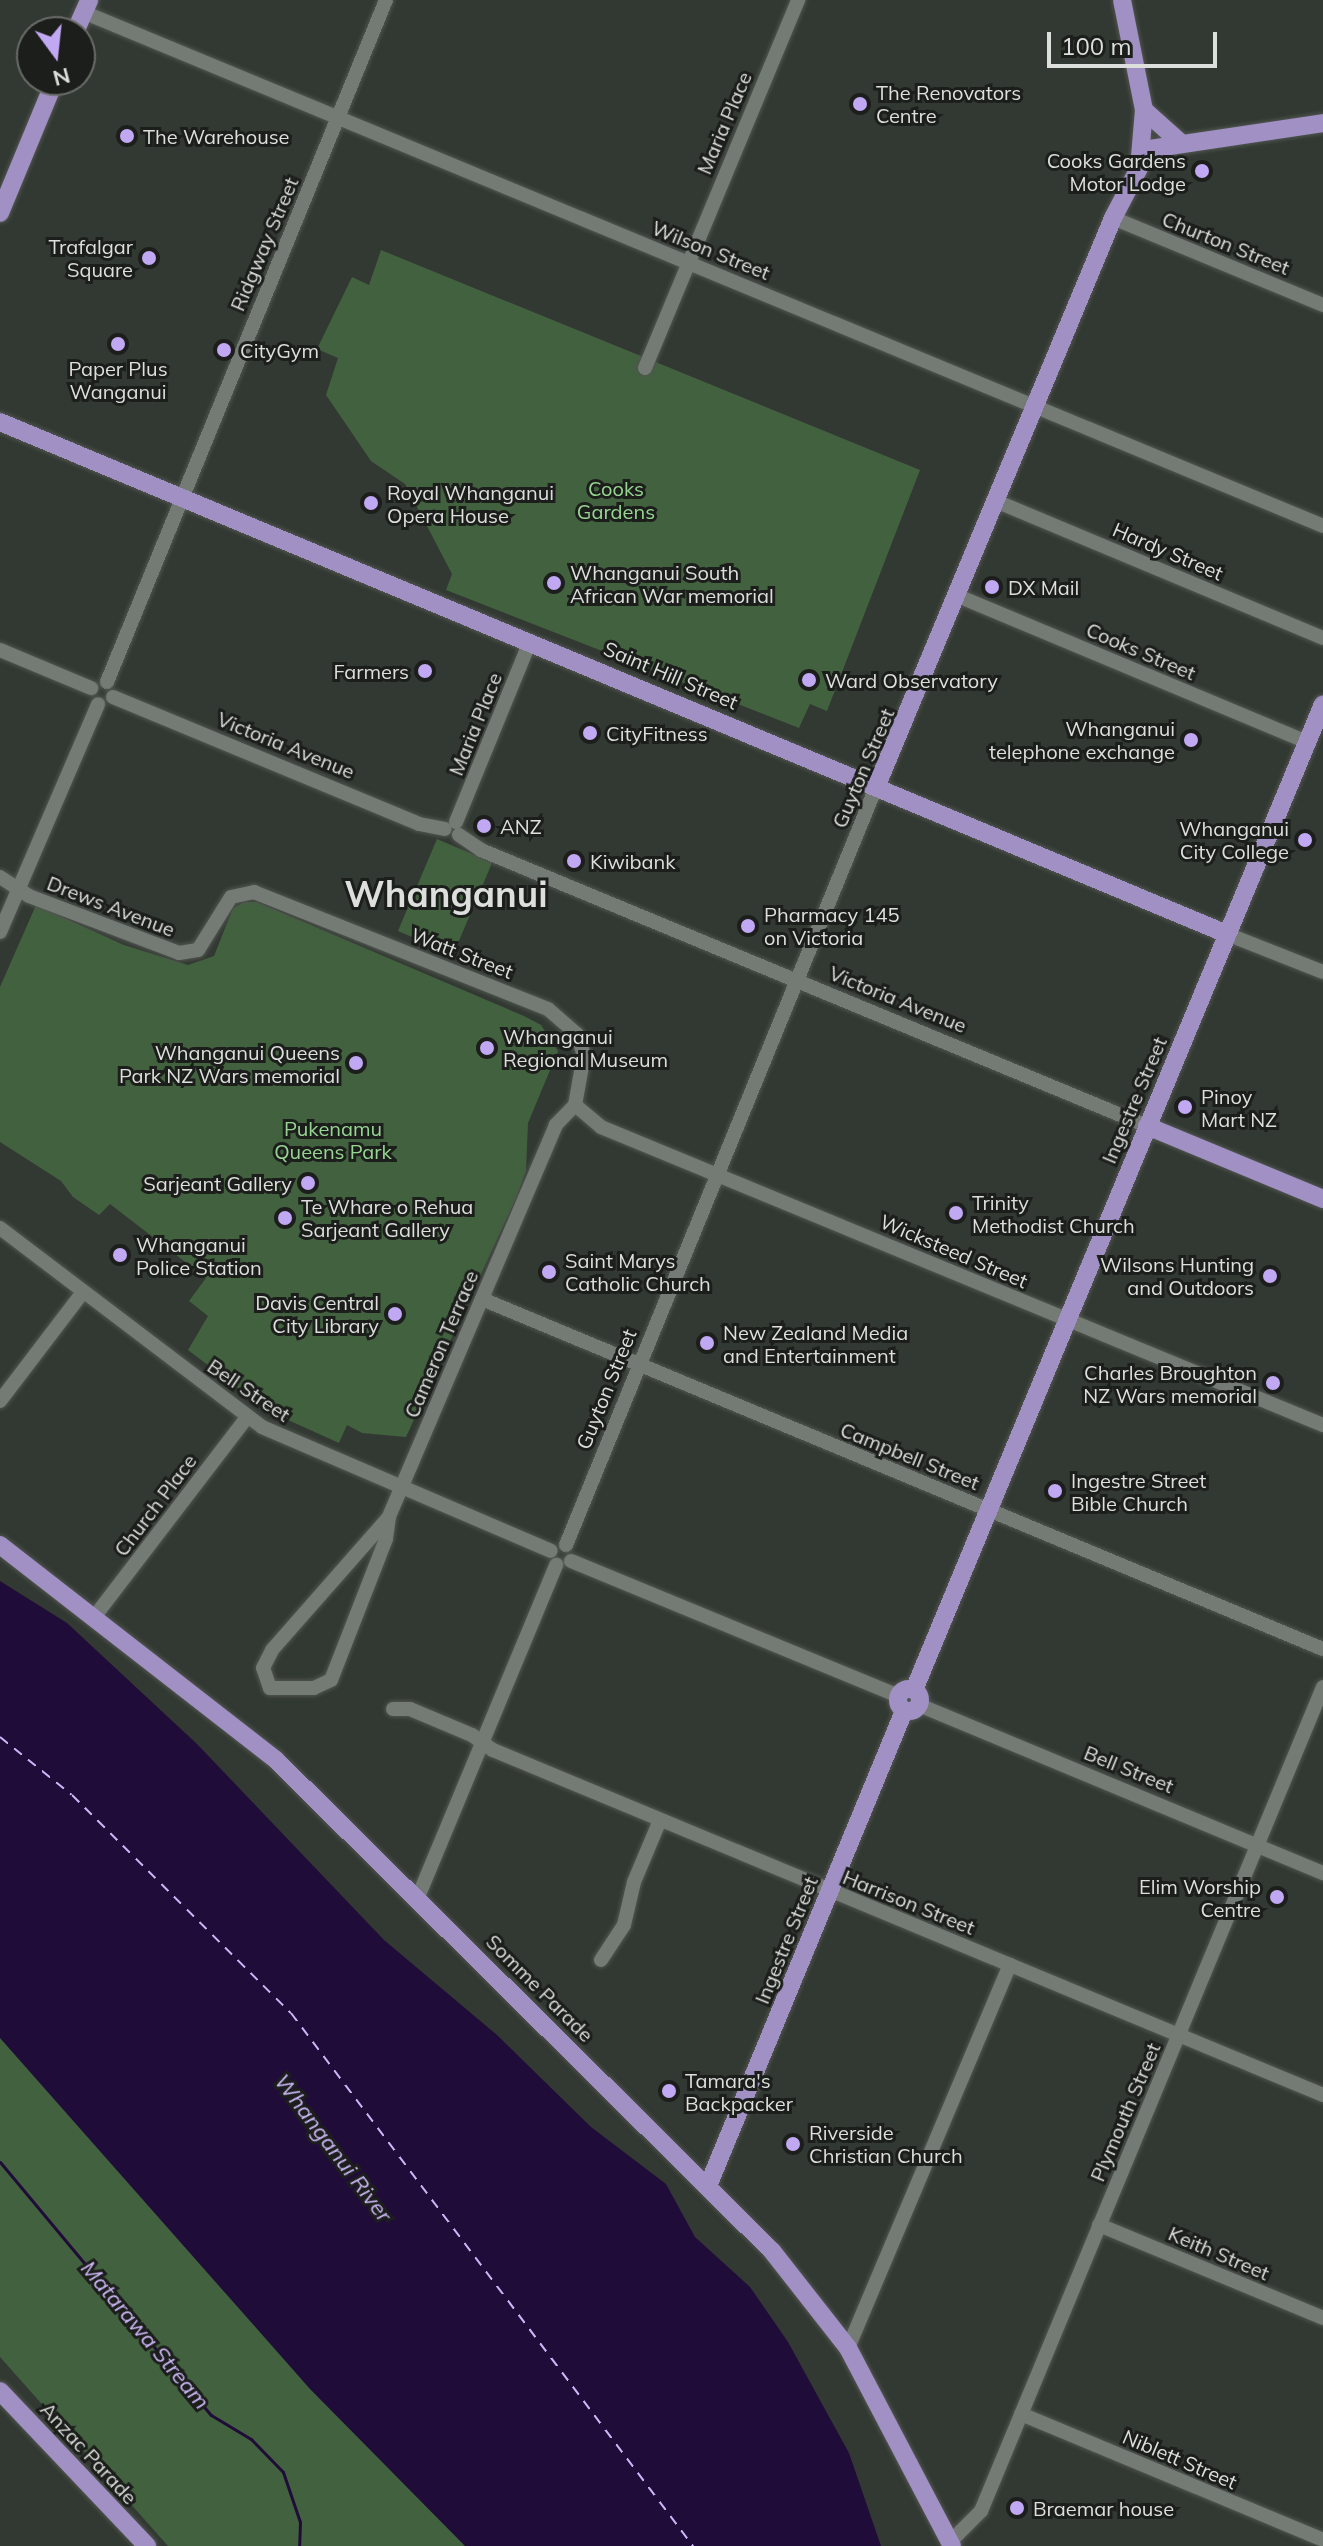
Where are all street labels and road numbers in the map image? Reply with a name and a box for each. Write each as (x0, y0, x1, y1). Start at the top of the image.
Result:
street label: Maria Place (692, 68, 756, 178)
street label: Ridgway Street (225, 174, 303, 314)
street label: Churton Street (1159, 207, 1293, 279)
street label: Wilson Street (648, 215, 774, 285)
street label: Hardy Street (1109, 517, 1227, 585)
street label: Cooks Street (1083, 617, 1199, 685)
street label: Saint Hill Street (600, 636, 742, 714)
street label: Maria Place (444, 669, 506, 779)
street label: Guyton Street (827, 705, 899, 831)
street label: Victoria Avenue (214, 707, 358, 783)
street label: Drews Avenue (44, 871, 178, 941)
street label: Watt Street (408, 923, 516, 983)
street label: Victoria Avenue (826, 961, 970, 1037)
street label: Ingestre Street (1097, 1033, 1171, 1167)
street label: Wicksteed Street (877, 1209, 1031, 1293)
street label: Cameron Terrace (399, 1267, 483, 1421)
street label: Guyton Street (571, 1325, 641, 1453)
street label: Bell Street (203, 1354, 295, 1426)
street label: Campbell Street (837, 1417, 983, 1495)
street label: Church Place (109, 1449, 201, 1561)
street label: Bell Street (1081, 1740, 1177, 1798)
street label: Harrison Street (840, 1865, 978, 1939)
street label: Ingestre Street (750, 1873, 822, 2007)
street label: Somme Parade (481, 1929, 599, 2047)
street label: Plymouth Street (1085, 2039, 1165, 2185)
street label: Keith Street (1165, 2221, 1273, 2285)
street label: Anzac Parade (36, 2397, 142, 2509)
street label: Niblett Street (1119, 2424, 1241, 2494)

